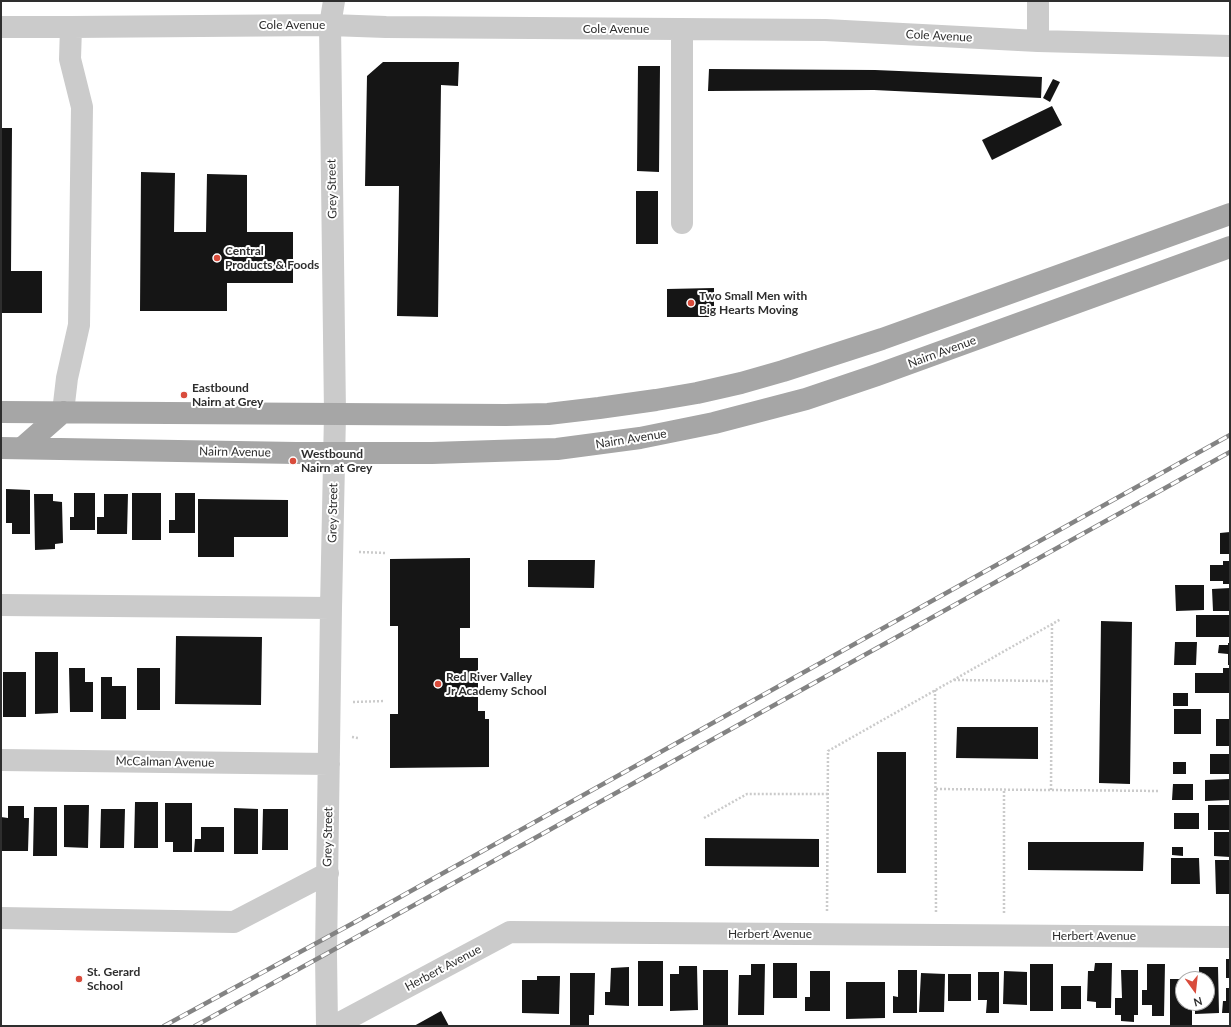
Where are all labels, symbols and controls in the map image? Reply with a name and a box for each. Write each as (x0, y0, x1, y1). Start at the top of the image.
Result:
street label: Cole Avenue (259, 18, 325, 32)
street label: Cole Avenue (583, 22, 649, 36)
street label: Cole Avenue (905, 27, 973, 45)
street label: Grey Street (324, 159, 340, 219)
place label: Central Products & Foods (225, 244, 319, 272)
marker: Central Products & Foods (212, 253, 222, 263)
place label: Two Small Men with Big Hearts Moving (699, 289, 807, 317)
marker: Two Small Men with Big Hearts Moving (686, 298, 696, 308)
street label: Nairn Avenue (906, 333, 978, 371)
place label: Eastbound Nairn at Grey (192, 381, 263, 409)
marker: Eastbound Nairn at Grey (179, 390, 189, 400)
street label: Nairn Avenue (594, 426, 668, 452)
street label: Nairn Avenue (199, 444, 271, 460)
place label: Westbound Nairn at Grey (301, 447, 372, 475)
marker: Westbound Nairn at Grey (288, 456, 298, 466)
street label: Grey Street (325, 483, 341, 543)
place label: Red River Valley Jr Academy School (446, 670, 547, 698)
marker: Red River Valley Jr Academy School (433, 679, 443, 689)
street label: McCalman Avenue (116, 754, 214, 770)
street label: Grey Street (320, 807, 336, 867)
street label: Herbert Avenue (728, 927, 812, 941)
street label: Herbert Avenue (1052, 929, 1136, 943)
street label: Herbert Avenue (402, 942, 484, 994)
place label: St. Gerard School (87, 965, 140, 993)
north arrow (1175, 971, 1215, 1011)
marker: St. Gerard School (74, 974, 84, 984)
text: N (1192, 995, 1204, 1009)

